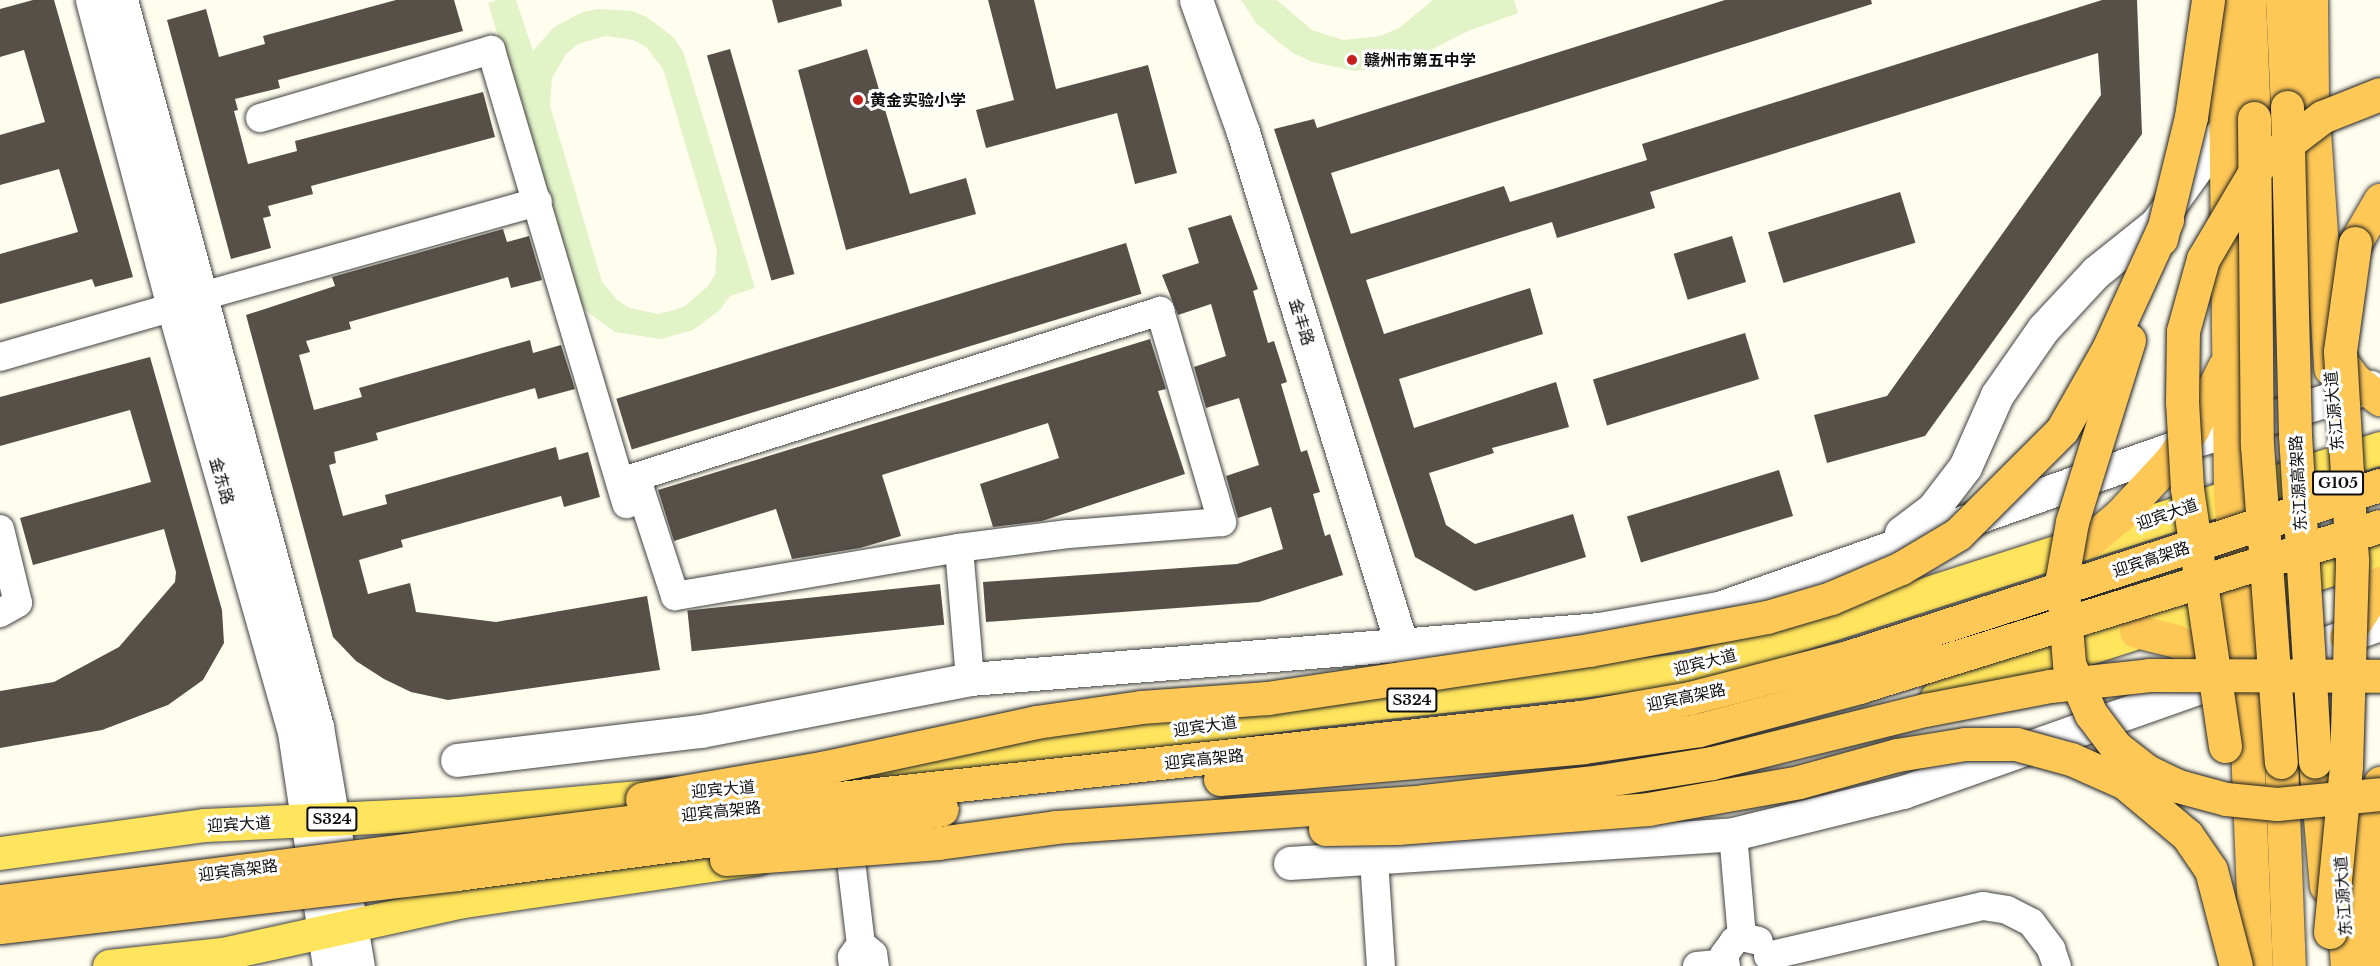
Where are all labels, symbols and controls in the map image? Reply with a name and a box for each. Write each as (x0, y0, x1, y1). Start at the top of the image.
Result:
place label: 赣州市第五中学 (1364, 50, 1476, 70)
marker: 赣州市第五中学 (1345, 53, 1359, 67)
place label: 黄金实验小学 (870, 90, 966, 110)
marker: 黄金实验小学 (851, 93, 865, 107)
street label: 金丰路 (1286, 296, 1318, 348)
street label: 东江源大道 (2321, 370, 2347, 452)
street label: 东江源高架路 (2286, 435, 2310, 531)
street label: 金东路 (206, 455, 238, 507)
road number: G105 (2311, 471, 2365, 495)
street label: 迎宾大道 (2134, 495, 2200, 533)
street label: 迎宾高架路 (2110, 538, 2192, 580)
street label: 迎宾大道 (1672, 645, 1738, 679)
street label: 迎宾高架路 (1645, 679, 1727, 715)
road number: S324 (1385, 688, 1439, 712)
street label: 迎宾大道 (1172, 712, 1238, 740)
street label: 迎宾高架路 (1163, 745, 1245, 773)
street label: 迎宾大道 (690, 777, 756, 801)
street label: 迎宾高架路 (680, 797, 762, 825)
road number: S324 (305, 807, 359, 831)
street label: 迎宾大道 (207, 813, 271, 835)
street label: 东江源大道 (2331, 855, 2355, 937)
street label: 迎宾高架路 (197, 856, 279, 884)

